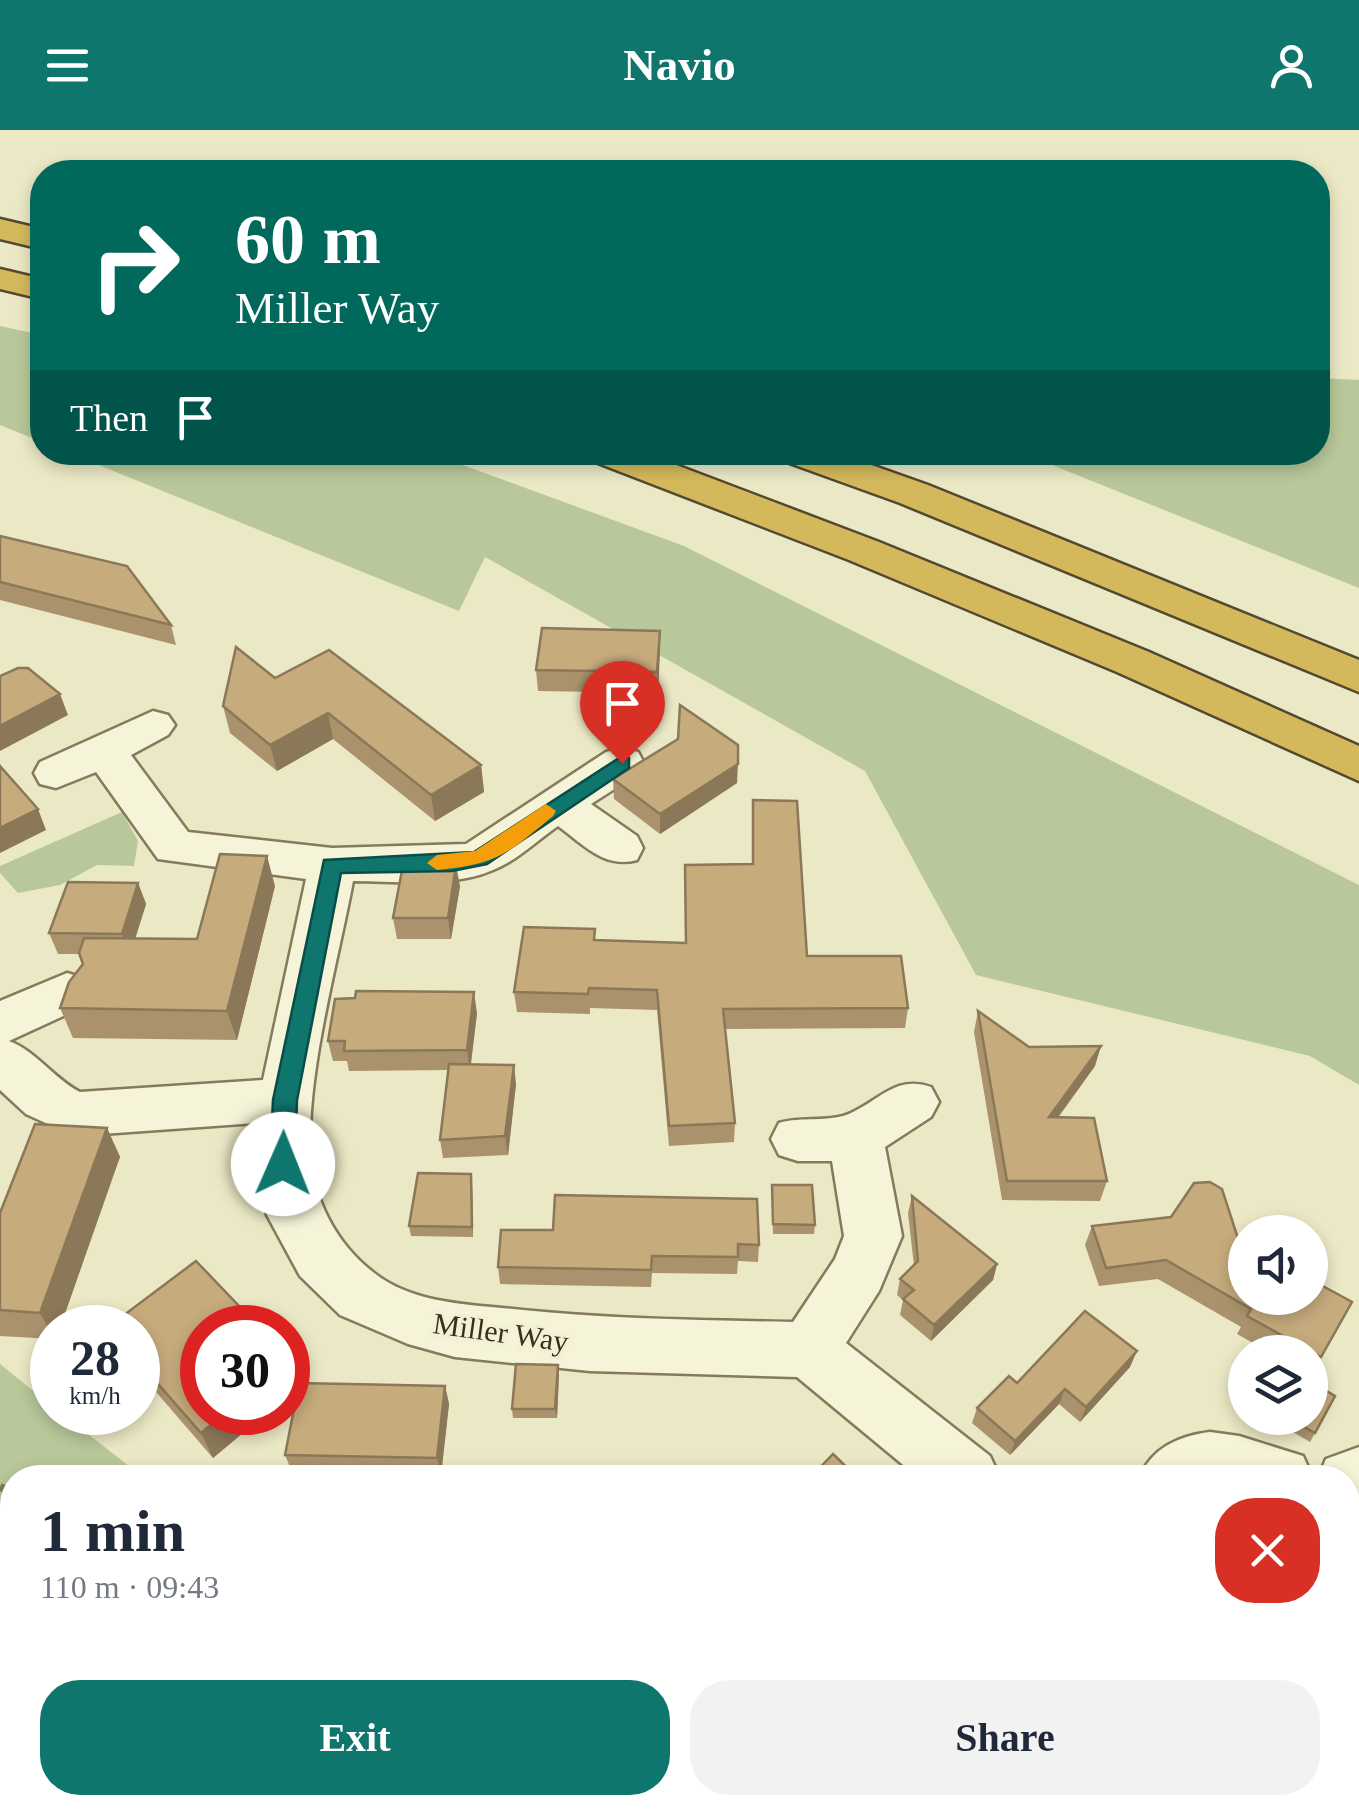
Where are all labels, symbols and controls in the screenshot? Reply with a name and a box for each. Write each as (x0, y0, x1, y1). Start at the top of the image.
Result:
icon: menu (40, 38, 95, 93)
icon: person (1264, 38, 1319, 93)
text: Navio (623, 40, 736, 90)
icon: right (70, 200, 200, 330)
text: 60 m (235, 201, 381, 278)
text: Miller Way (235, 283, 439, 333)
icon: arrive (168, 390, 223, 445)
text: Then (70, 397, 148, 439)
pin (580, 661, 665, 764)
icon: arrive (595, 676, 650, 731)
position arrow (231, 1112, 335, 1216)
map controls (1228, 1215, 1328, 1435)
button: sound (1228, 1215, 1328, 1315)
speed limit sign: 30 (180, 1305, 310, 1435)
street label: Miller Way (431, 1306, 571, 1358)
text: 28 (70, 1330, 120, 1386)
button: layers (1228, 1335, 1328, 1435)
text: km/h (69, 1382, 121, 1409)
text: 1 min (40, 1498, 185, 1564)
button: close (1215, 1498, 1320, 1603)
text: 110 m · 09:43 (40, 1569, 219, 1605)
button: Exit (40, 1680, 670, 1795)
button: Share (690, 1680, 1320, 1795)

